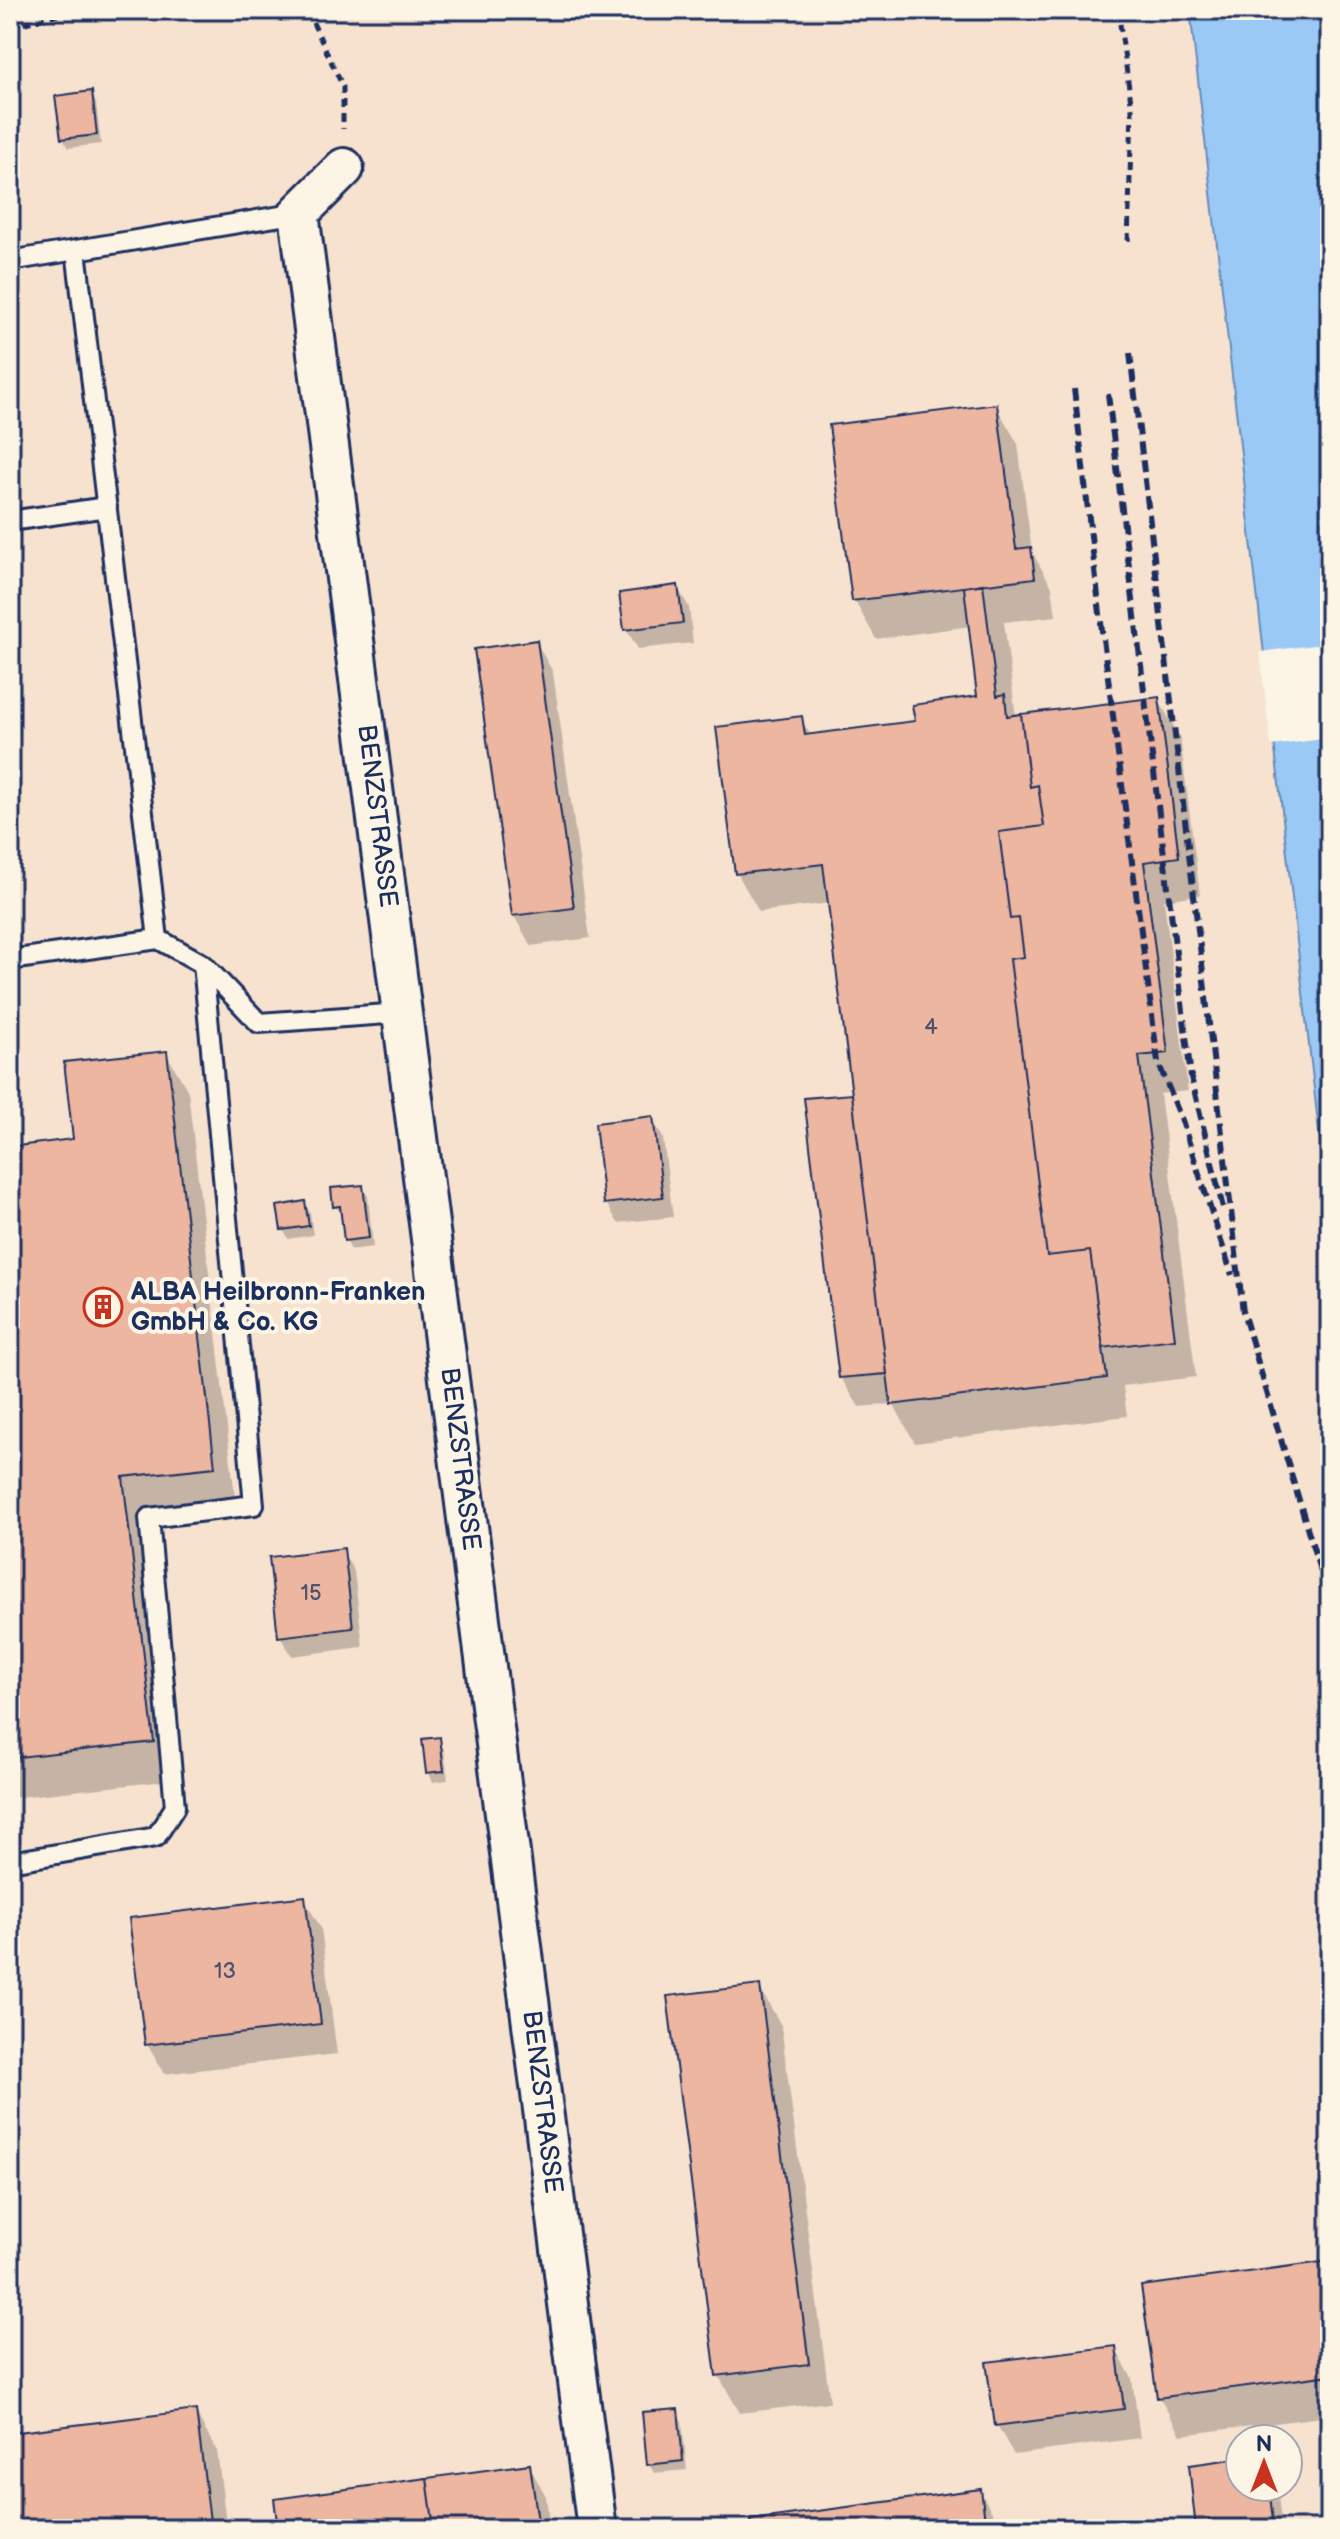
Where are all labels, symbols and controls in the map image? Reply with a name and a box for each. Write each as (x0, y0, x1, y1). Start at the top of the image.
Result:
street label: BENZSTRASSE (350, 723, 404, 909)
house number: 4 (924, 1014, 938, 1041)
place label: ALBA Heilbronn-Franken GmbH & Co. KG (130, 1277, 426, 1338)
building icon: ALBA Heilbronn-Franken GmbH & Co. KG (82, 1286, 124, 1328)
street label: BENZSTRASSE (433, 1366, 487, 1552)
house number: 15 (300, 1580, 322, 1607)
house number: 13 (214, 1958, 236, 1985)
street label: BENZSTRASSE (515, 2009, 569, 2195)
north arrow (1224, 2423, 1304, 2503)
text: N (1256, 2431, 1272, 2458)

